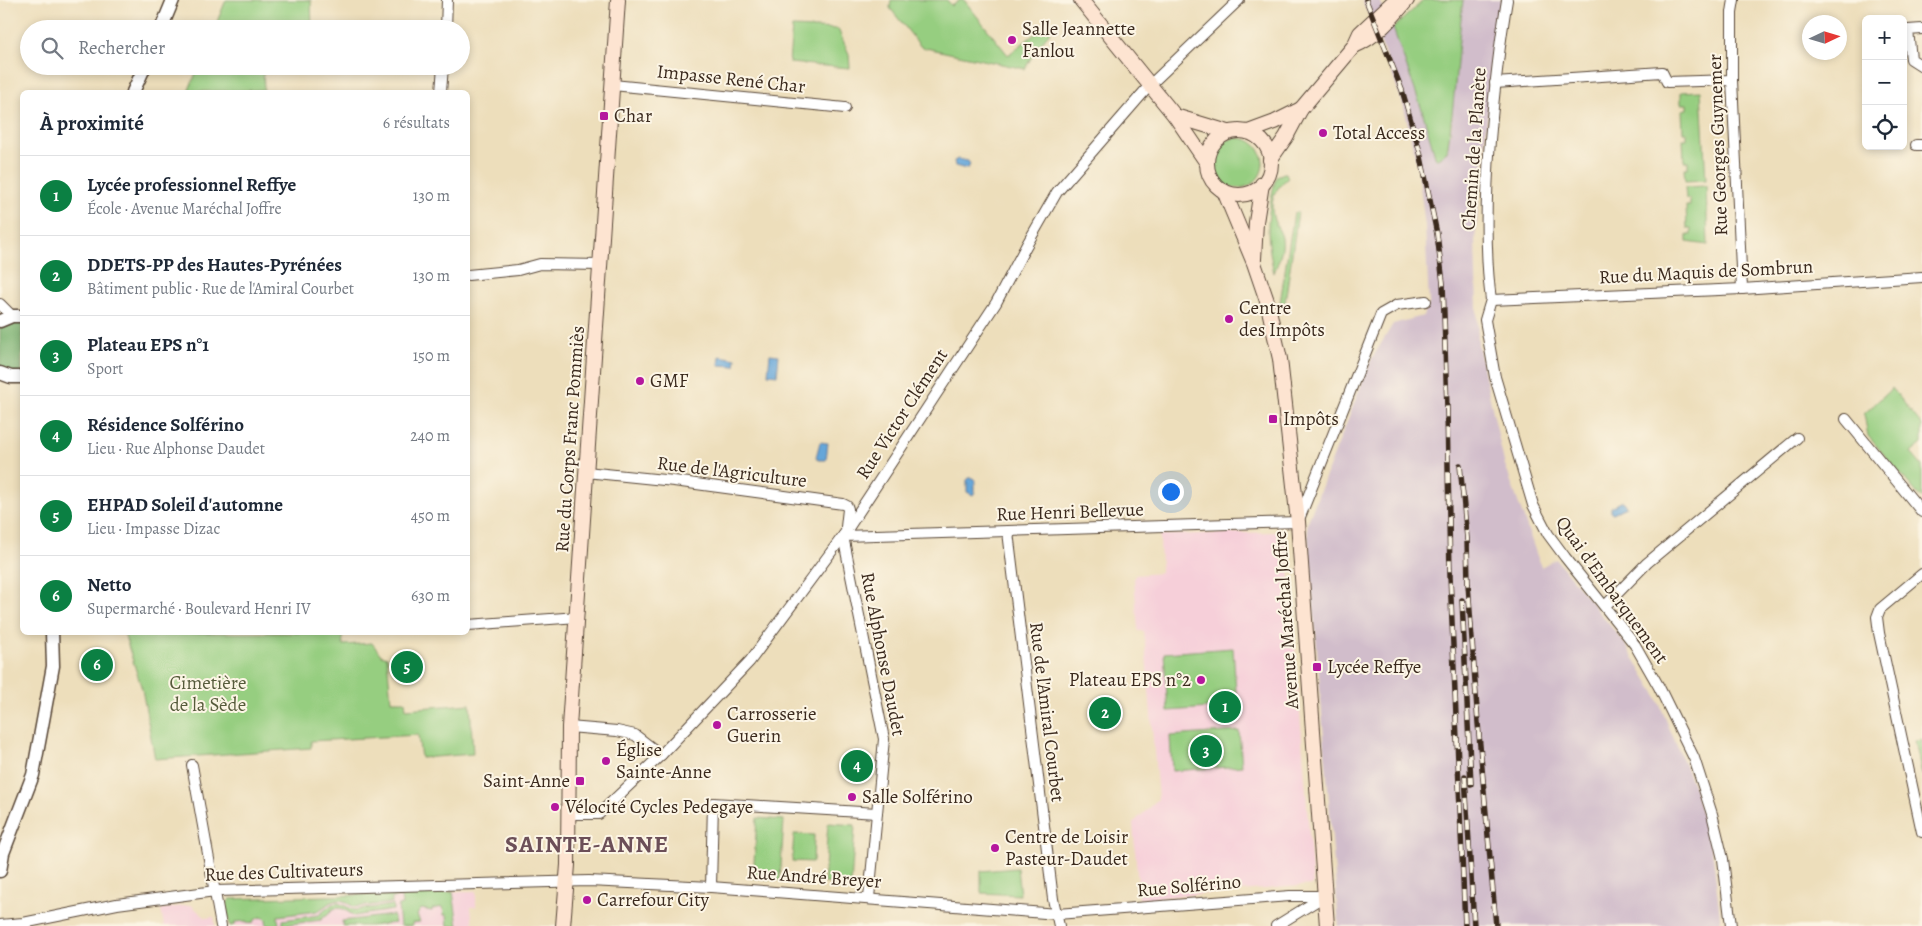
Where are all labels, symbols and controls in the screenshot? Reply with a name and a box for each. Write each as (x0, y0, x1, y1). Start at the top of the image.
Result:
north arrow (1802, 15, 1847, 60)
map controls (1862, 15, 1907, 150)
button: + (1862, 15, 1907, 60)
place label: Salle Jeannette Fanlou (1022, 16, 1135, 64)
search box (20, 20, 470, 75)
icon: search (38, 34, 66, 62)
marker: Salle Jeannette Fanlou (1006, 34, 1018, 46)
text: Rechercher (78, 35, 165, 61)
street label: Rue Georges Guynemer (1702, 54, 1734, 236)
street label: Impasse René Char (655, 58, 807, 100)
button: − (1862, 60, 1907, 105)
street label: Chemin de la Planète (1455, 67, 1493, 231)
place label: Char (614, 103, 652, 129)
button: locate (1862, 105, 1907, 150)
text: À proximité (40, 109, 144, 137)
marker: Char (598, 110, 610, 122)
text: 6 résultats (383, 112, 450, 134)
place label: Total Access (1333, 120, 1425, 146)
marker: Total Access (1317, 127, 1329, 139)
text: Lycée professionnel Reffye (87, 172, 296, 198)
text: 1 (53, 185, 59, 207)
text: 130 m (413, 185, 450, 207)
text: École · Avenue Maréchal Joffre (87, 198, 282, 220)
text: DDETS-PP des Hautes-Pyrénées (87, 252, 342, 278)
street label: Rue du Maquis de Sombrun (1598, 253, 1814, 291)
text: 2 (52, 265, 60, 287)
text: 130 m (413, 265, 450, 287)
text: Bâtiment public · Rue de l'Amiral Courbet (87, 278, 354, 300)
place label: Centre des Impôts (1239, 295, 1325, 343)
marker: Centre des Impôts (1223, 313, 1235, 325)
street label: Rue du Corps Franc Pommiès (549, 325, 591, 553)
text: Plateau EPS n°1 (87, 332, 209, 358)
street label: Rue Victor Clément (850, 344, 954, 484)
text: 3 (53, 345, 59, 367)
text: 150 m (413, 345, 450, 367)
text: Sport (87, 358, 123, 380)
place label: GMF (650, 368, 689, 394)
marker: GMF (634, 375, 646, 387)
place label: Impôts (1283, 406, 1339, 432)
text: Résidence Solférino (87, 412, 244, 438)
marker: Impôts (1267, 413, 1279, 425)
text: 4 (52, 425, 60, 447)
text: 240 m (410, 425, 450, 447)
text: Lieu · Rue Alphonse Daudet (87, 438, 265, 460)
street label: Rue de l'Agriculture (656, 450, 808, 494)
your location (1158, 479, 1184, 505)
text: EHPAD Soleil d'automne (87, 492, 283, 518)
street label: Rue Henri Bellevue (996, 496, 1144, 528)
text: 5 (53, 505, 59, 527)
text: 450 m (411, 505, 450, 527)
street label: Quai d'Embarquement (1550, 511, 1674, 669)
text: Lieu · Impasse Dizac (87, 518, 220, 540)
street label: Avenue Maréchal Joffre (1267, 530, 1305, 711)
street label: Rue Alphonse Daudet (854, 570, 912, 738)
text: Netto (87, 572, 132, 598)
text: 6 (52, 585, 60, 607)
text: 630 m (411, 585, 450, 607)
text: Supermarché · Boulevard Henri IV (87, 598, 311, 620)
street label: Rue de l'Amiral Courbet (1023, 620, 1071, 804)
pin: 6 (81, 646, 113, 684)
pin: 5 (391, 648, 423, 686)
place label: Lycée Reffye (1327, 654, 1421, 680)
marker: Lycée Reffye (1311, 661, 1323, 673)
place label: Plateau EPS n°2 (1069, 667, 1191, 693)
park label: Cimetière de la Sède (170, 670, 246, 718)
marker: Plateau EPS n°2 (1195, 674, 1207, 686)
pin: 1 (1209, 688, 1241, 726)
pin: 2 (1089, 694, 1121, 732)
place label: Carrosserie Guerin (727, 701, 817, 749)
marker: Carrosserie Guerin (711, 719, 723, 731)
pin: 3 (1190, 732, 1222, 770)
place label: Église Sainte-Anne (616, 737, 711, 785)
pin: 4 (841, 747, 873, 785)
marker: Église Sainte-Anne (600, 755, 612, 767)
place label: Saint-Anne (483, 768, 570, 794)
marker: Saint-Anne (574, 775, 586, 787)
place label: Salle Solférino (862, 784, 973, 810)
marker: Salle Solférino (846, 791, 858, 803)
place label: Vélocité Cycles Pedegaye (564, 794, 753, 820)
marker: Vélocité Cycles Pedegaye (549, 801, 561, 813)
place label: Centre de Loisir Pasteur-Daudet (1005, 824, 1128, 872)
district label: SAINTE-ANNE (505, 828, 669, 860)
marker: Centre de Loisir Pasteur-Daudet (989, 842, 1001, 854)
street label: Rue des Cultivateurs (204, 856, 364, 888)
street label: Rue André Breyer (746, 859, 882, 895)
street label: Rue Solférino (1136, 869, 1242, 903)
place label: Carrefour City (597, 887, 709, 913)
marker: Carrefour City (581, 894, 593, 906)

